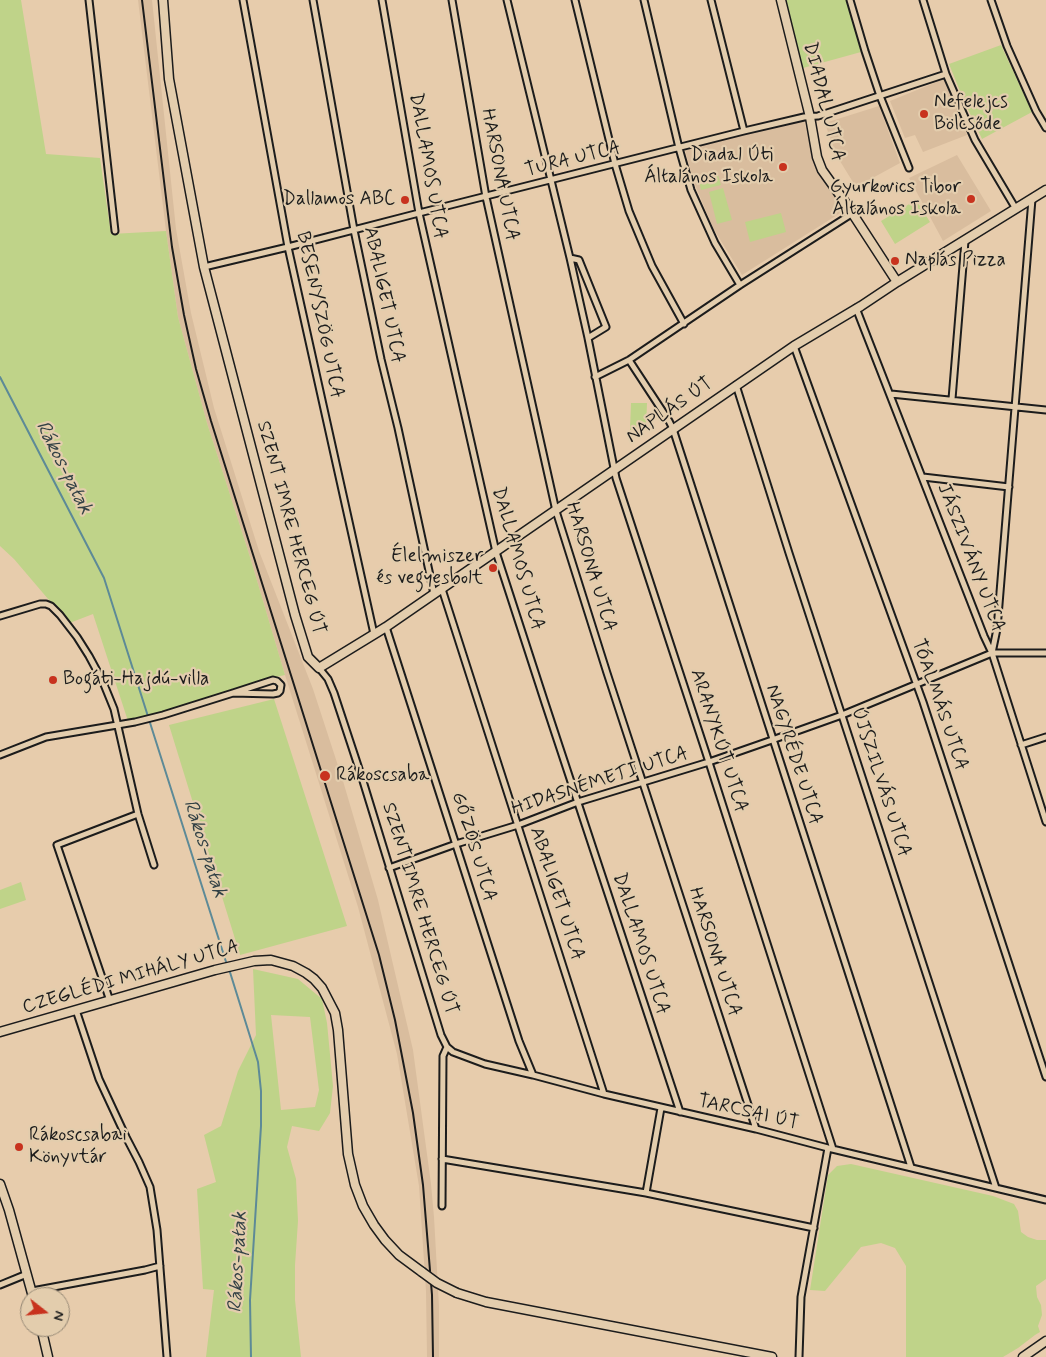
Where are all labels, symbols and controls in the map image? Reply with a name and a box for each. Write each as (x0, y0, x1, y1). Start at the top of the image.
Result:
street label: DIADAL UTCA (797, 40, 849, 164)
street label: DALLAMOS UTCA (403, 91, 451, 241)
place label: Nefelejcs Bölcsőde (934, 92, 1008, 136)
street label: HARSONA UTCA (475, 107, 523, 243)
marker: Nefelejcs Bölcsőde (918, 108, 930, 120)
street label: TURA UTCA (523, 137, 623, 183)
place label: Diadal Úti Általános Iskola (644, 145, 773, 189)
marker: Diadal Úti Általános Iskola (777, 161, 789, 173)
place label: Gyurkovics Tibor Általános Iskola (830, 177, 961, 221)
place label: Dallamos ABC (283, 189, 395, 211)
marker: Gyurkovics Tibor Általános Iskola (965, 193, 977, 205)
marker: Dallamos ABC (399, 194, 411, 206)
street label: ABALIGET UTCA (357, 225, 409, 365)
street label: BESENYSZÖG UTCA (290, 229, 348, 401)
place label: Naplás Pizza (905, 250, 1006, 272)
marker: Naplás Pizza (889, 255, 901, 267)
street label: NAPLÁS ÚT (622, 373, 718, 449)
water label: Rákos-patak (29, 417, 97, 519)
street label: SZENT IMRE HERCEG ÚT (250, 419, 330, 637)
street label: JÁSZIVÁNY UTCA (931, 480, 1009, 636)
street label: DALLAMOS UTCA (486, 485, 548, 633)
street label: HARSONA UTCA (559, 499, 621, 635)
place label: Élelmiszer és vegyesbolt (375, 546, 483, 590)
marker: Élelmiszer és vegyesbolt (487, 562, 499, 574)
street label: TÓALMÁS UTCA (906, 636, 972, 774)
street label: ARANYKÚT UTCA (684, 667, 752, 815)
place label: Bogáti-Hajdú-villa (63, 669, 209, 691)
marker: Bogáti-Hajdú-villa (47, 674, 59, 686)
street label: NAGYRÉDE UTCA (760, 682, 826, 828)
street label: ÚJSZILVÁS UTCA (845, 704, 915, 860)
street label: HIDASNÉMETI UTCA (509, 743, 691, 821)
place label: Rákoscsaba (336, 765, 430, 787)
marker: Rákoscsaba (318, 769, 332, 783)
street label: GŐZÖS UTCA (446, 789, 500, 905)
water label: Rákos-patak (177, 797, 231, 901)
street label: SZENT IMRE HERCEG ÚT (376, 800, 462, 1018)
street label: ABALIGET UTCA (524, 824, 588, 964)
street label: DALLAMOS UTCA (606, 870, 674, 1018)
street label: HARSONA UTCA (682, 885, 746, 1019)
street label: CZEGLÉDI MIHÁLY UTCA (20, 936, 242, 1020)
street label: TARCSAI ÚT (695, 1090, 801, 1136)
place label: Rákoscsabai Könyvtár (29, 1125, 127, 1169)
marker: Rákoscsabai Könyvtár (13, 1141, 25, 1153)
water label: Rákos-patak (224, 1211, 254, 1313)
north arrow (20, 1287, 70, 1337)
text: N (49, 1309, 68, 1323)

